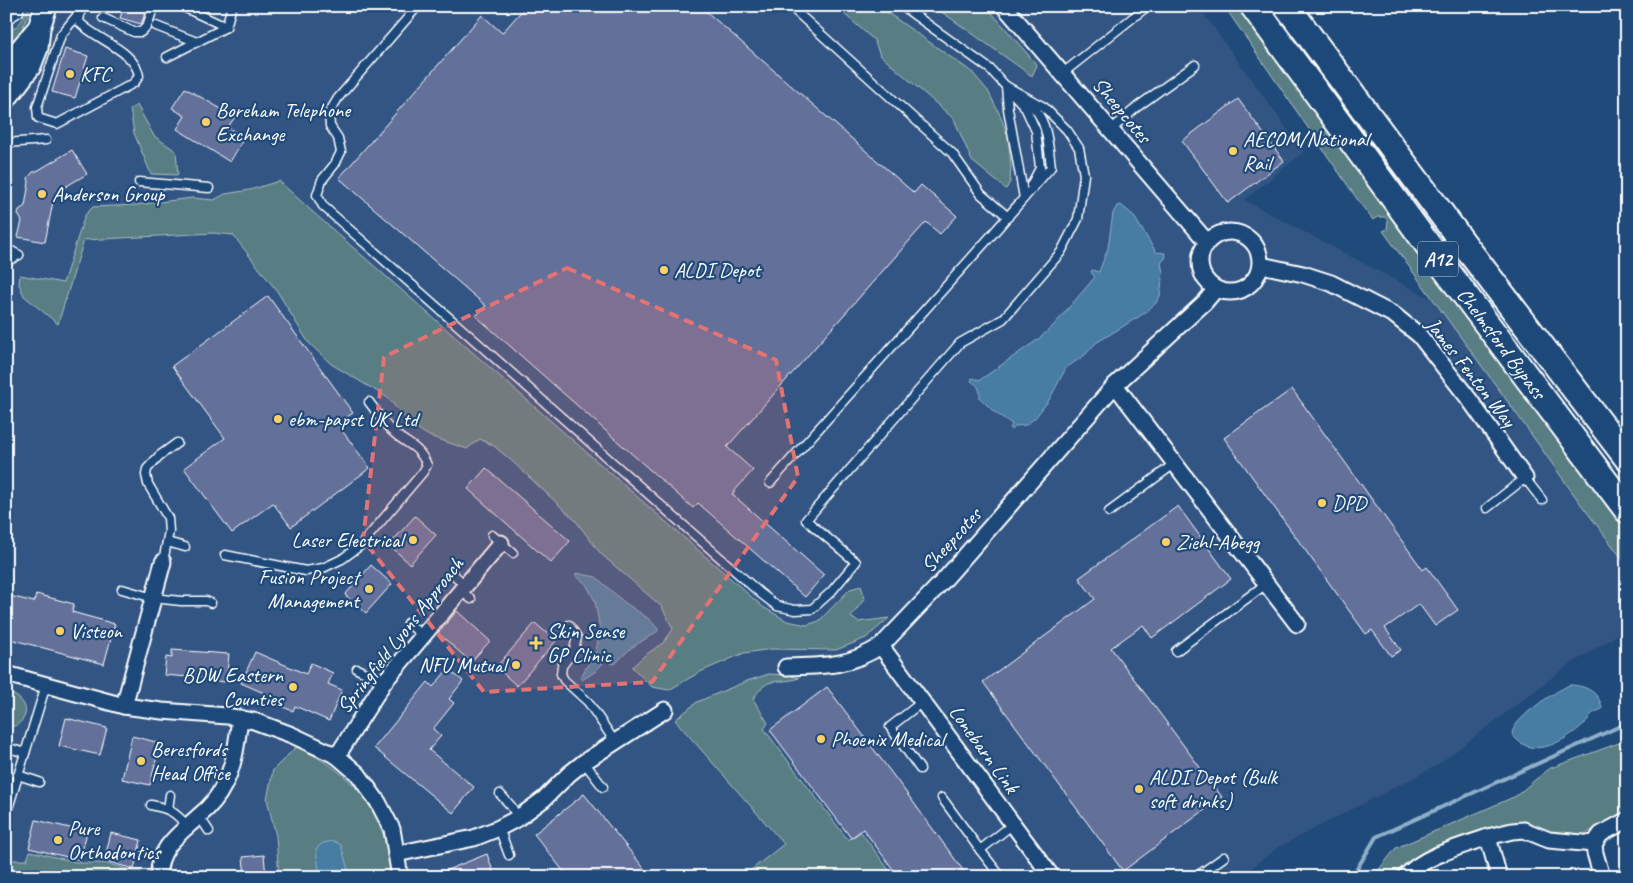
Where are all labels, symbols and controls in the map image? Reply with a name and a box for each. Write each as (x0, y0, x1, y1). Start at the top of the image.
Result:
place label: KFC (80, 61, 113, 87)
marker: KFC (64, 68, 76, 80)
street label: Sheepcotes (1087, 72, 1158, 150)
place label: Boreham Telephone Exchange (216, 97, 352, 147)
marker: Boreham Telephone Exchange (200, 116, 212, 128)
place label: AECOM/National Rail (1243, 126, 1372, 176)
marker: AECOM/National Rail (1227, 145, 1239, 157)
place label: Anderson Group (52, 181, 165, 207)
marker: Anderson Group (36, 188, 48, 200)
road number: A12 (1418, 242, 1458, 276)
place label: ALDI Depot (674, 257, 762, 283)
marker: ALDI Depot (658, 264, 670, 276)
street label: Chelmsford Bypass (1451, 282, 1553, 406)
street label: James Fenton Way (1420, 311, 1523, 433)
place label: ebm-papst UK Ltd (288, 406, 420, 432)
marker: ebm-papst UK Ltd (272, 413, 284, 425)
place label: DPD (1332, 490, 1368, 516)
marker: DPD (1316, 497, 1328, 509)
street label: Sheepcotes (915, 501, 988, 578)
place label: Laser Electrical (291, 527, 406, 553)
place label: Ziehl-Abegg (1176, 529, 1261, 555)
marker: Laser Electrical (407, 534, 419, 546)
marker: Ziehl-Abegg (1160, 536, 1172, 548)
street label: Springfield Lyons Approach (331, 550, 470, 718)
place label: Fusion Project Management (259, 564, 362, 614)
marker: Fusion Project Management (363, 583, 375, 595)
place label: Visteon (70, 618, 124, 644)
place label: Skin Sense GP Clinic (547, 618, 625, 668)
marker: Visteon (54, 625, 66, 637)
marker: Skin Sense GP Clinic (529, 636, 543, 650)
place label: NFU Mutual (419, 652, 509, 678)
marker: NFU Mutual (510, 659, 522, 671)
place label: BDW Eastern Counties (183, 662, 285, 712)
marker: BDW Eastern Counties (287, 681, 299, 693)
street label: Lonebarn Link (943, 700, 1025, 799)
place label: Phoenix Medical (831, 726, 948, 752)
marker: Phoenix Medical (815, 733, 827, 745)
place label: Beresfords Head Office (151, 736, 231, 786)
marker: Beresfords Head Office (135, 755, 147, 767)
place label: ALDI Depot (Bulk soft drinks) (1149, 764, 1279, 814)
marker: ALDI Depot (Bulk soft drinks) (1133, 783, 1145, 795)
place label: Pure Orthodontics (68, 815, 162, 865)
marker: Pure Orthodontics (52, 834, 64, 846)

